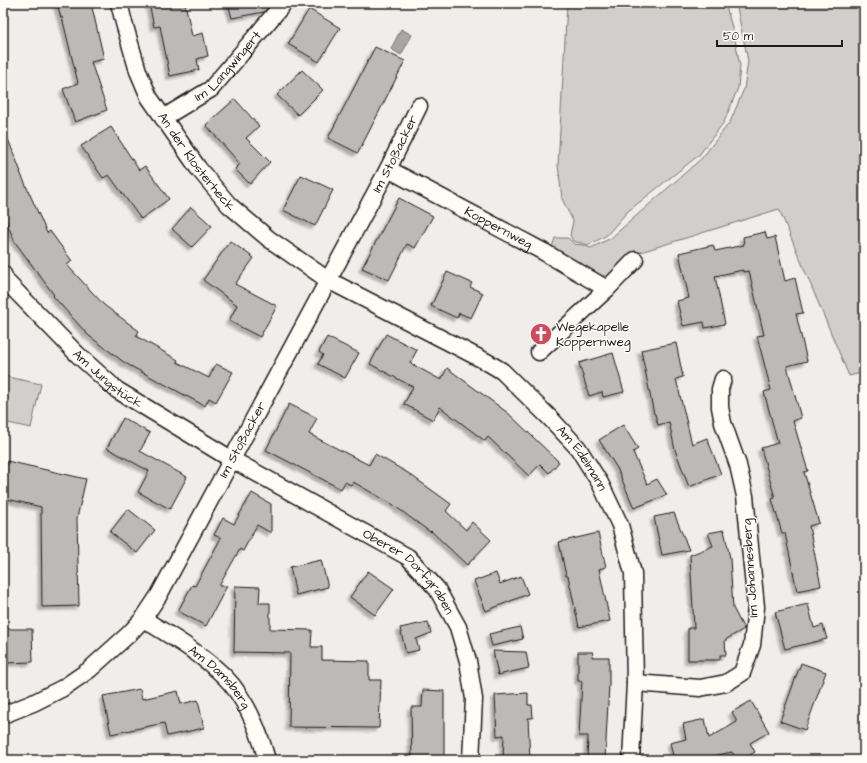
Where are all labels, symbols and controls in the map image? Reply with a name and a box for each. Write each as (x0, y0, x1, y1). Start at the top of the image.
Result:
scale bar (717, 22, 842, 48)
street label: Im Langwingert (191, 27, 266, 106)
text: 50 m (723, 28, 754, 45)
street label: An der Klosterheck (153, 109, 239, 215)
street label: Im Stoßacker (368, 112, 422, 196)
street label: Koppernweg (461, 202, 536, 254)
place label: Wegekapelle Koppernweg (556, 318, 631, 352)
church icon: Wegekapelle Koppernweg (528, 321, 554, 347)
street label: Am Jungstück (69, 346, 146, 412)
street label: Im Stoßacker (215, 398, 270, 481)
street label: Am Edelmann (552, 422, 612, 494)
street label: Im Johannesberg (738, 517, 763, 618)
street label: Oberer Dorfgraben (359, 525, 459, 618)
street label: Am Damsberg (184, 641, 255, 713)

